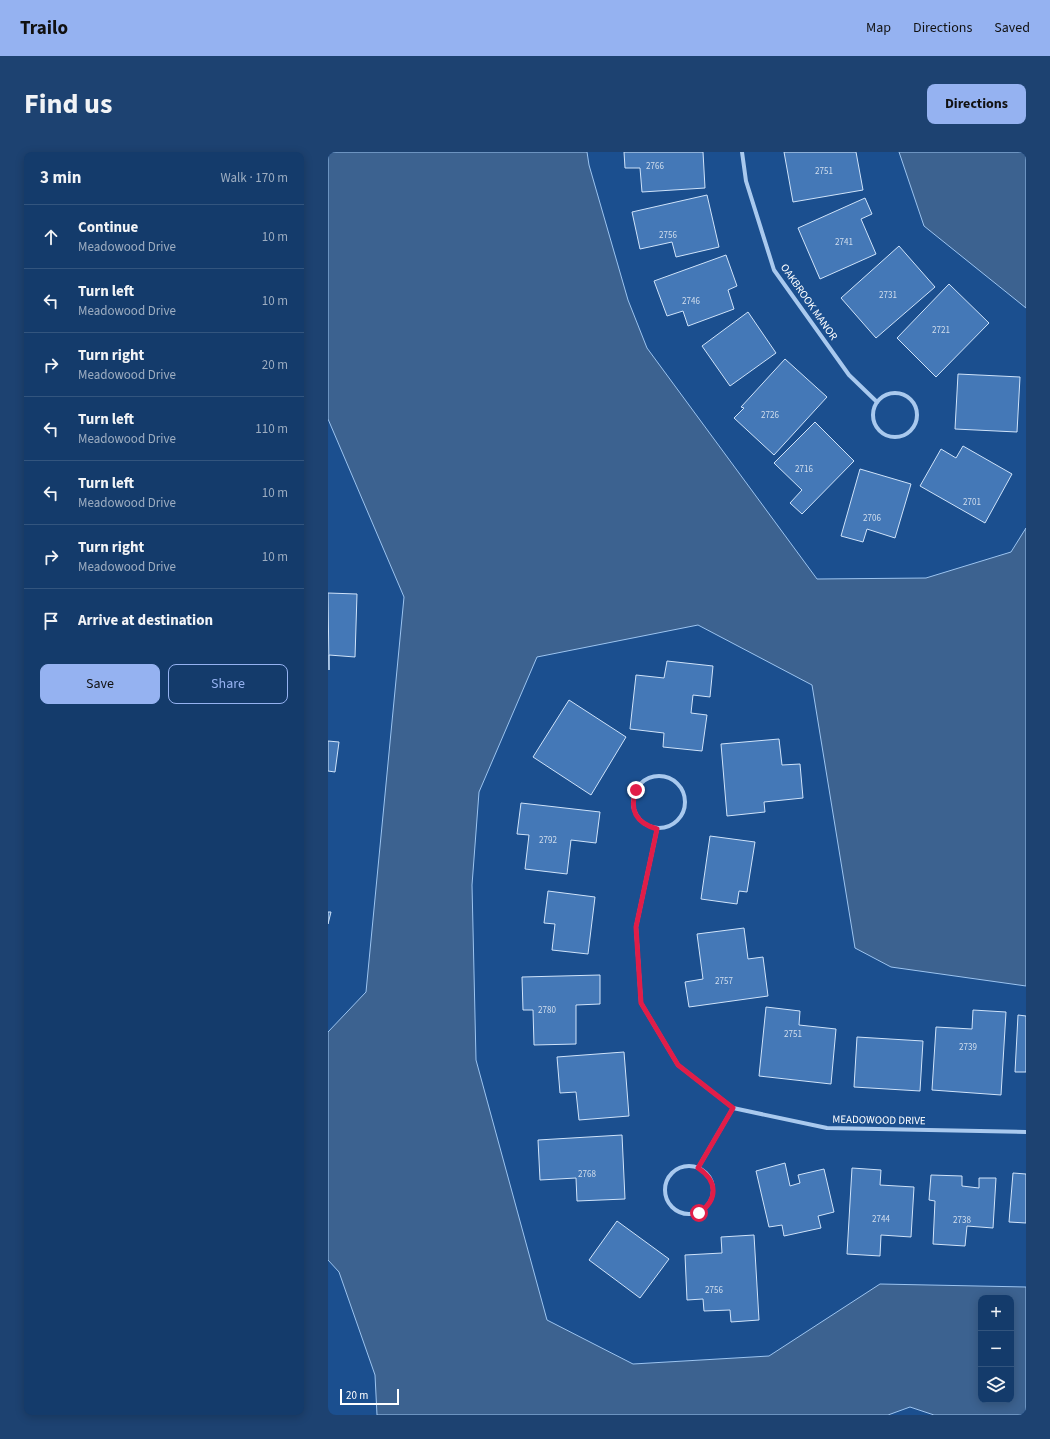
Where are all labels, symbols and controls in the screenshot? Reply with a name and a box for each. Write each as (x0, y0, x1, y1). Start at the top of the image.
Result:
text: Trailo (20, 15, 68, 42)
text: Map (866, 18, 891, 38)
text: Directions (913, 18, 972, 38)
text: Saved (994, 18, 1030, 38)
text: Find us (24, 84, 112, 124)
button: Directions (927, 84, 1026, 124)
house number: 2766 (646, 160, 664, 173)
house number: 2751 (815, 165, 833, 178)
text: 3 min (40, 166, 81, 190)
text: Walk · 170 m (220, 169, 288, 187)
text: Continue (78, 217, 138, 238)
icon: ahead (40, 226, 62, 248)
text: 10 m (262, 228, 288, 246)
house number: 2756 (659, 229, 677, 242)
house number: 2741 (835, 236, 853, 249)
text: Meadowood Drive (78, 238, 176, 256)
street label: OAKBROOK MANOR (777, 261, 841, 343)
text: Turn left (78, 281, 134, 302)
house number: 2731 (879, 289, 897, 302)
icon: left (40, 290, 62, 312)
text: 10 m (262, 292, 288, 310)
house number: 2746 (682, 295, 700, 308)
text: Meadowood Drive (78, 302, 176, 320)
house number: 2721 (932, 324, 950, 337)
text: Turn right (78, 345, 144, 366)
icon: right (40, 354, 62, 376)
text: 20 m (262, 356, 288, 374)
text: Meadowood Drive (78, 366, 176, 384)
text: Turn left (78, 409, 134, 430)
house number: 2726 (761, 409, 779, 422)
icon: left (40, 418, 62, 440)
text: 110 m (255, 420, 288, 438)
text: Meadowood Drive (78, 430, 176, 448)
house number: 2716 (795, 463, 813, 476)
text: Turn left (78, 473, 134, 494)
icon: left (40, 482, 62, 504)
text: 10 m (262, 484, 288, 502)
text: Meadowood Drive (78, 494, 176, 512)
house number: 2701 (963, 496, 981, 509)
house number: 2706 (863, 512, 881, 525)
text: Turn right (78, 537, 144, 558)
icon: right (40, 546, 62, 568)
text: 10 m (262, 548, 288, 566)
text: Meadowood Drive (78, 558, 176, 576)
icon: arrive (40, 610, 62, 632)
text: Arrive at destination (78, 610, 213, 631)
button: Save (40, 664, 160, 704)
button: Share (168, 664, 288, 704)
route end (627, 781, 645, 799)
house number: 2792 (539, 834, 557, 847)
house number: 2757 (715, 975, 733, 988)
house number: 2780 (538, 1004, 556, 1017)
house number: 2751 (784, 1028, 802, 1041)
house number: 2739 (959, 1041, 977, 1054)
street label: MEADOWOOD DRIVE (832, 1112, 926, 1128)
house number: 2768 (578, 1168, 596, 1181)
route start (690, 1204, 708, 1222)
house number: 2744 (872, 1213, 890, 1226)
house number: 2738 (953, 1214, 971, 1227)
house number: 2756 (705, 1284, 723, 1297)
map controls (978, 1295, 1014, 1403)
button: + (978, 1295, 1014, 1331)
button: − (978, 1331, 1014, 1367)
button: layers (978, 1367, 1014, 1403)
scale bar (340, 1387, 399, 1406)
text: 20 m (346, 1388, 368, 1403)

